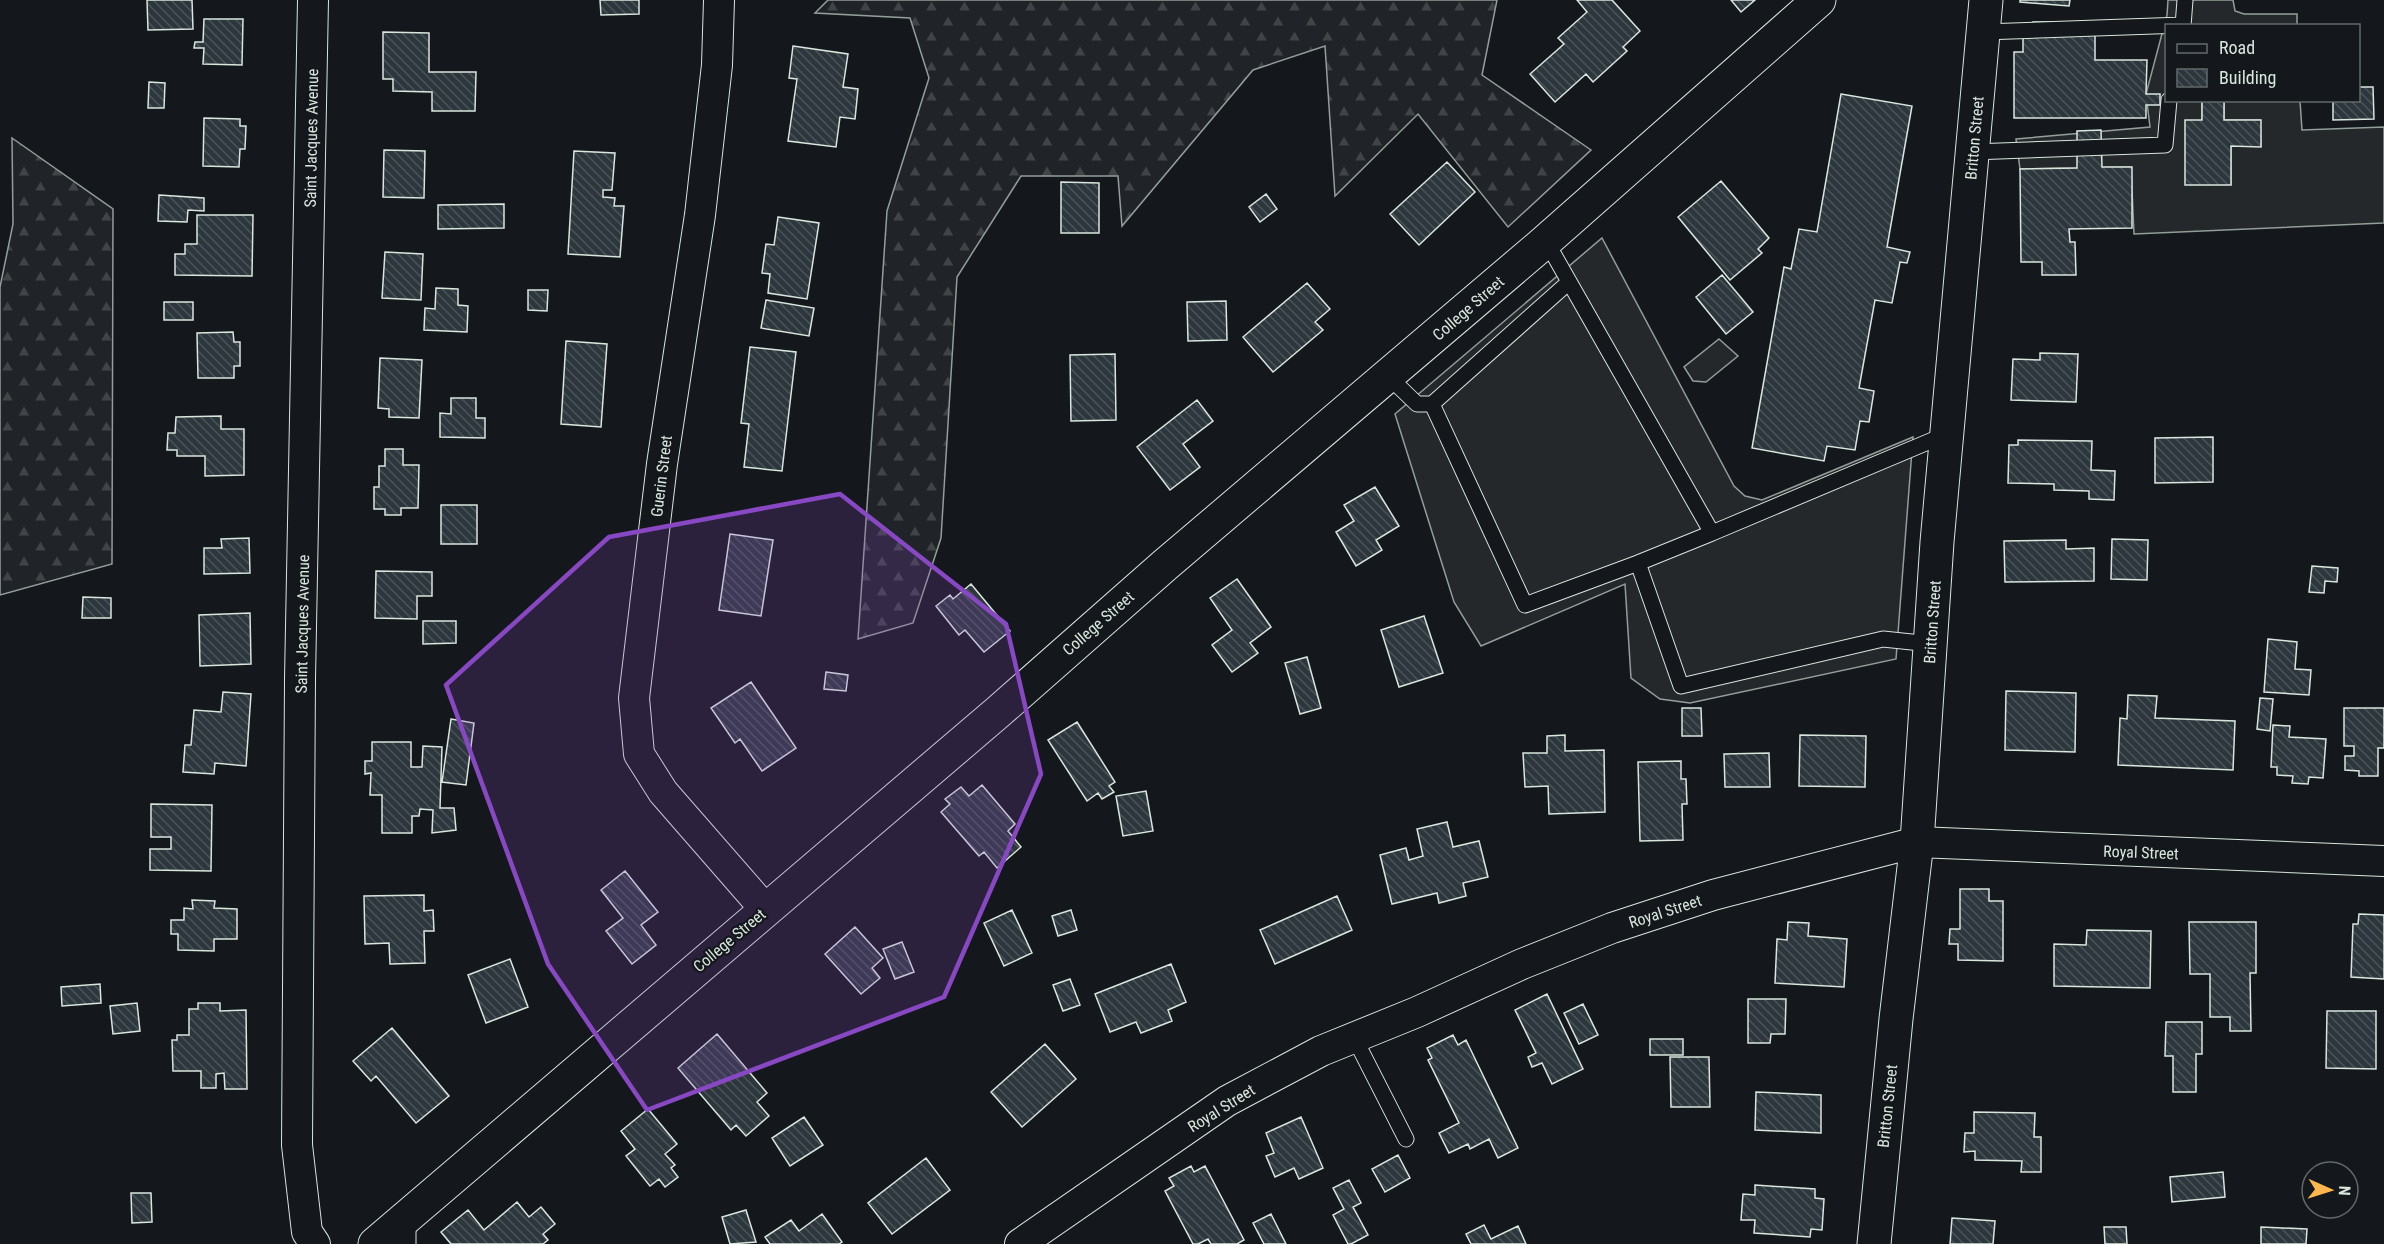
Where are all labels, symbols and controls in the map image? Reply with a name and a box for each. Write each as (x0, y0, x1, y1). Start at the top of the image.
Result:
legend (2165, 24, 2360, 102)
text: Road (2219, 37, 2255, 58)
text: Building (2219, 67, 2276, 88)
street label: Saint Jacques Avenue (301, 68, 322, 208)
street label: Britton Street (1961, 95, 1988, 180)
street label: College Street (1429, 272, 1508, 345)
street label: Guerin Street (647, 434, 676, 518)
street label: Saint Jacques Avenue (292, 554, 313, 694)
street label: Britton Street (1920, 579, 1945, 664)
street label: College Street (1059, 587, 1138, 660)
street label: Royal Street (2103, 842, 2179, 863)
street label: Royal Street (1626, 891, 1704, 932)
street label: College Street (689, 904, 770, 976)
street label: Britton Street (1874, 1063, 1901, 1149)
street label: Royal Street (1184, 1080, 1259, 1136)
north arrow (2300, 1160, 2360, 1220)
text: N (2335, 1185, 2354, 1196)

